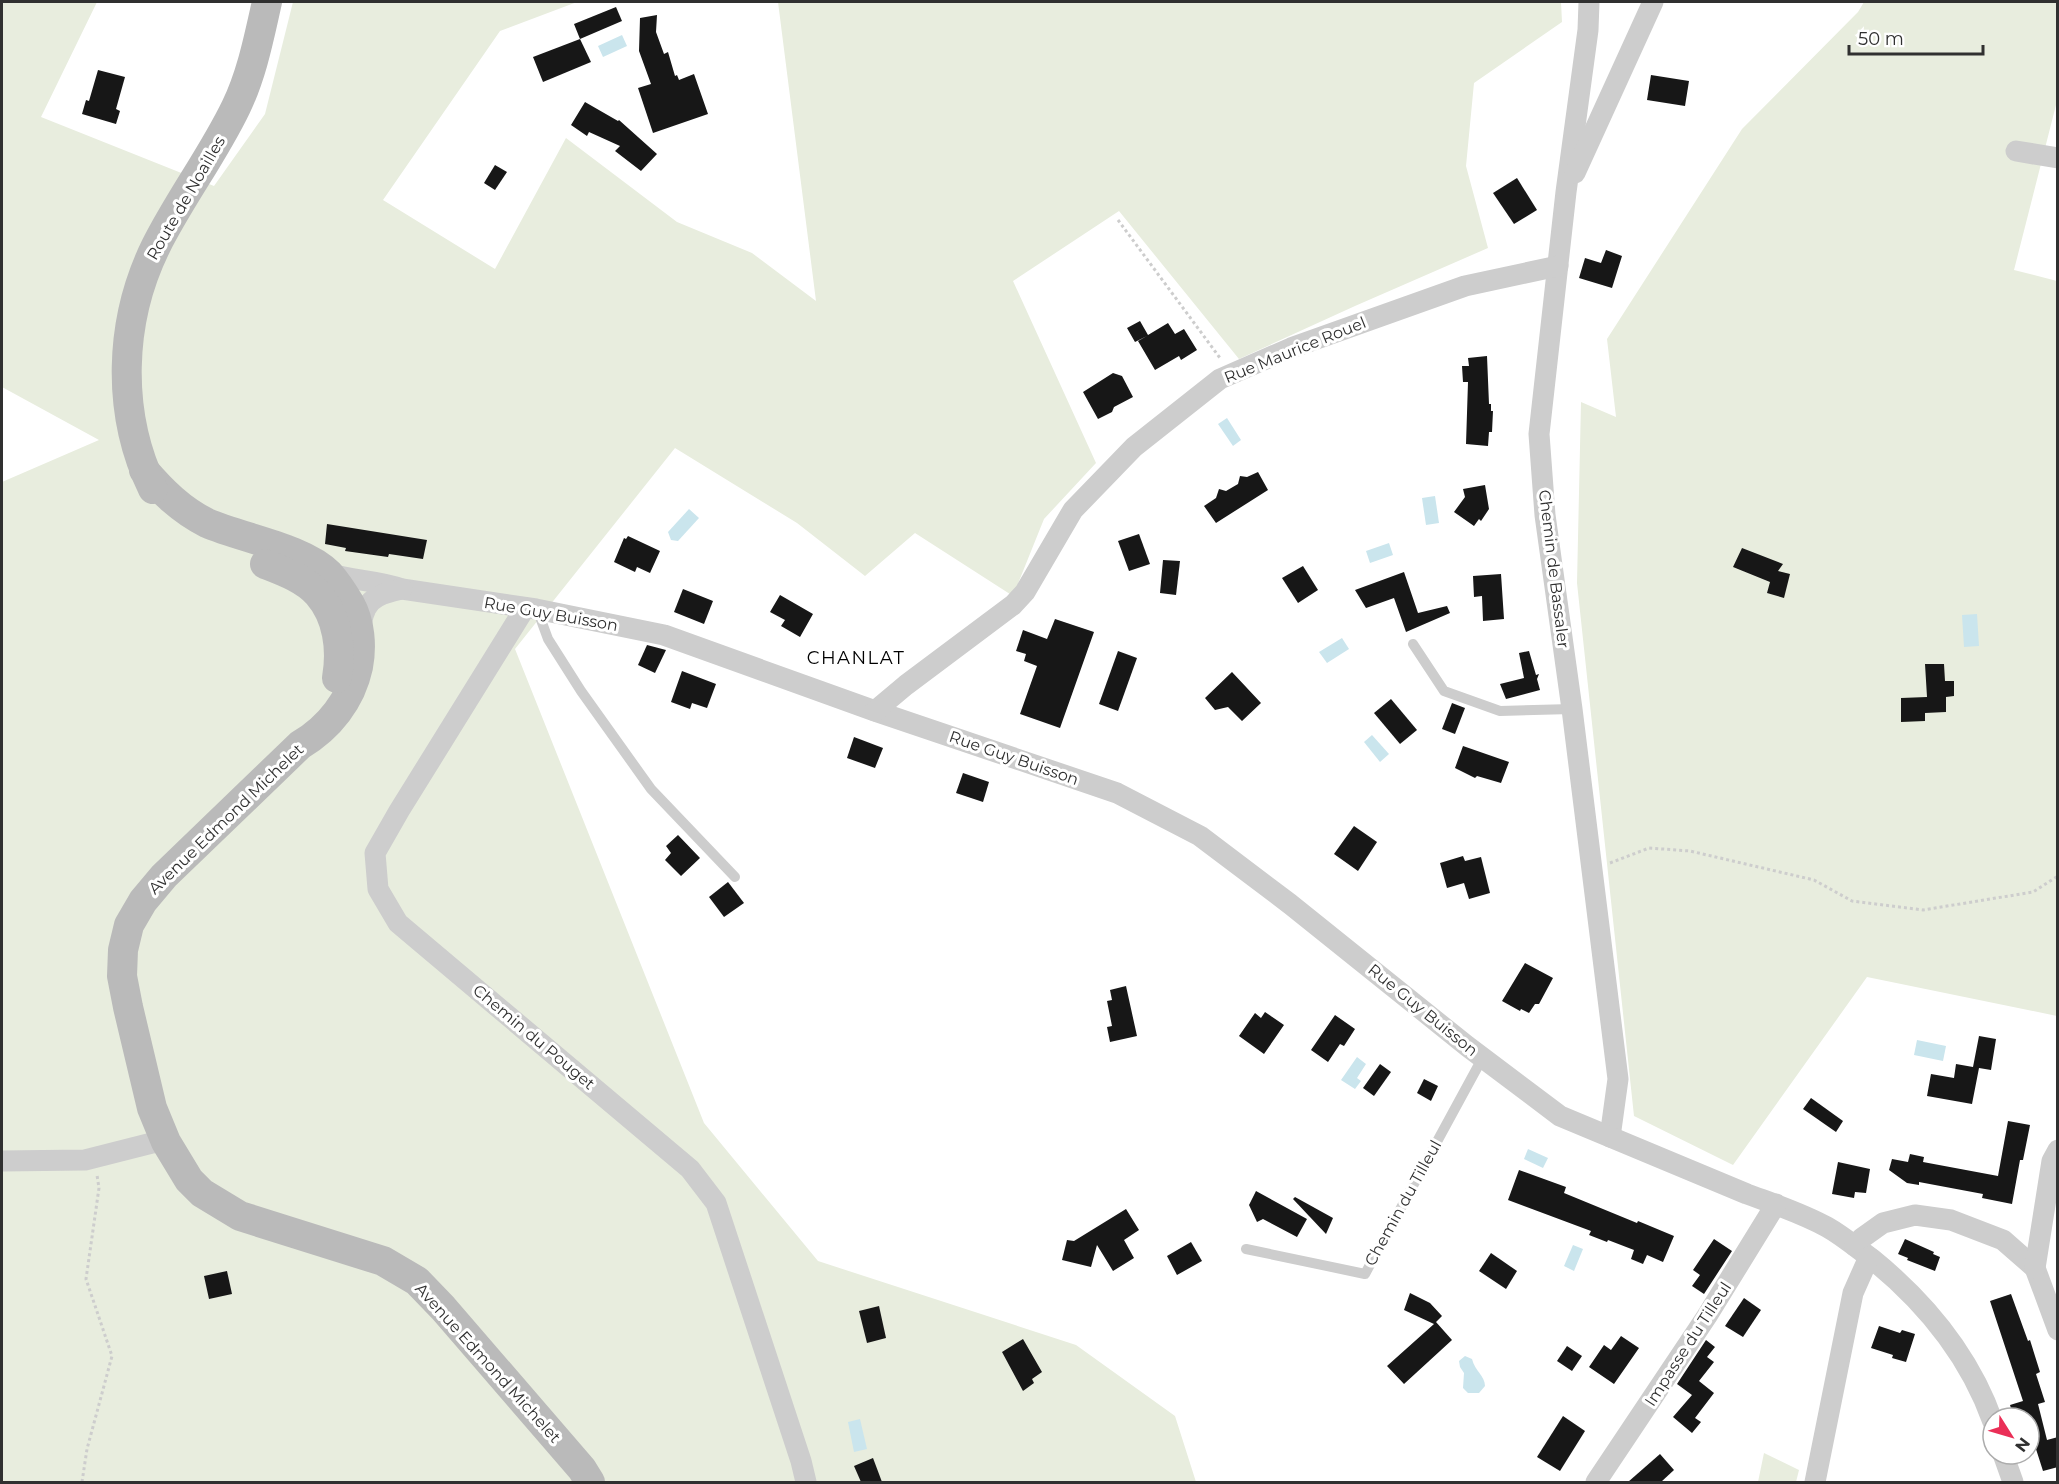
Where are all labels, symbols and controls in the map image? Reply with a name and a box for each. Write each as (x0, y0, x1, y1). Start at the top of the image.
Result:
scale bar (1849, 18, 1982, 56)
text: 50 m (1858, 28, 1904, 50)
street label: Route de Noailles (143, 133, 229, 263)
street label: Rue Maurice Rouel (1221, 313, 1369, 387)
street label: Chemin de Bassaler (1535, 489, 1573, 649)
street label: Rue Guy Buisson (483, 593, 619, 635)
district label: CHANLAT (807, 647, 905, 669)
street label: Rue Guy Buisson (947, 727, 1081, 789)
street label: Avenue Edmond Michelet (144, 739, 308, 898)
street label: Rue Guy Buisson (1364, 960, 1482, 1060)
street label: Chemin du Pouget (469, 981, 599, 1094)
street label: Chemin du Tilleul (1361, 1137, 1445, 1269)
street label: Impasse du Tilleul (1641, 1278, 1735, 1410)
street label: Avenue Edmond Michelet (411, 1279, 565, 1447)
north arrow (1981, 1406, 2041, 1466)
text: N (2011, 1434, 2034, 1456)

